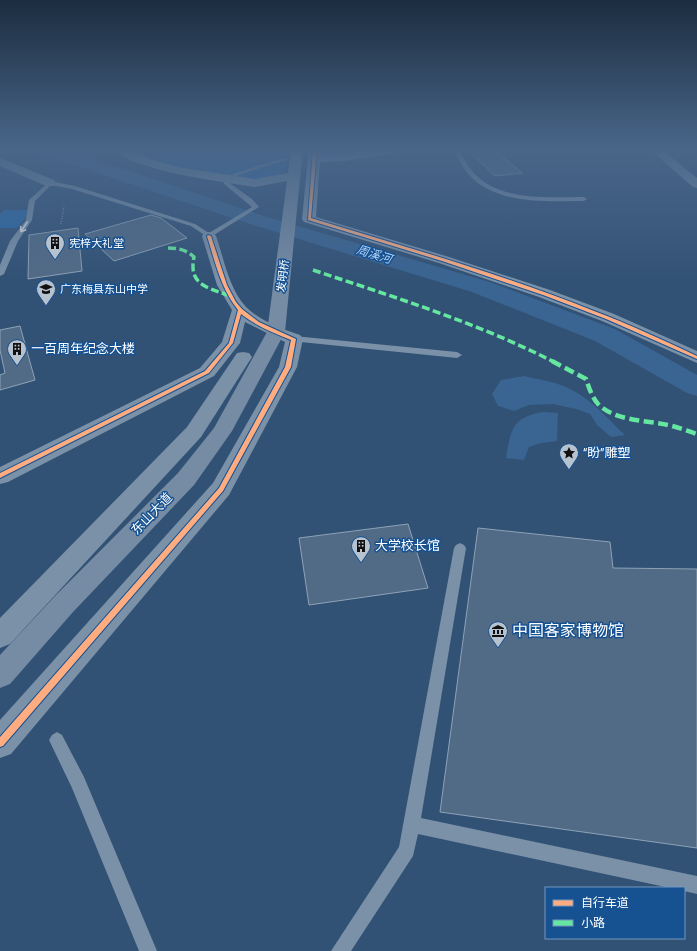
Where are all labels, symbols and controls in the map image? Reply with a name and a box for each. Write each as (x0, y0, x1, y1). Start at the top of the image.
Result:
one-way arrow (20, 221, 28, 232)
building icon: 宪梓大礼堂 (44, 232, 66, 260)
place label: 宪梓大礼堂 (69, 237, 124, 250)
water label: 周溪河 (355, 243, 395, 268)
street label: 发明桥 (275, 259, 291, 293)
school or university icon: 广东梅县东山中学 (35, 278, 57, 306)
place label: 广东梅县东山中学 (60, 283, 148, 296)
building icon: 一百周年纪念大楼 (6, 338, 28, 366)
place label: 一百周年纪念大楼 (31, 341, 135, 357)
place icon: “盼”雕塑 (558, 442, 580, 470)
place label: “盼”雕塑 (583, 445, 630, 461)
street label: 东山大道 (128, 490, 176, 538)
building icon: 大学校长馆 (350, 535, 372, 563)
place label: 大学校长馆 (375, 538, 440, 554)
museum icon: 中国客家博物馆 (487, 620, 509, 648)
place label: 中国客家博物馆 (512, 622, 624, 641)
legend (545, 887, 685, 939)
text: 自行车道 (581, 896, 629, 911)
text: 小路 (581, 916, 605, 931)

